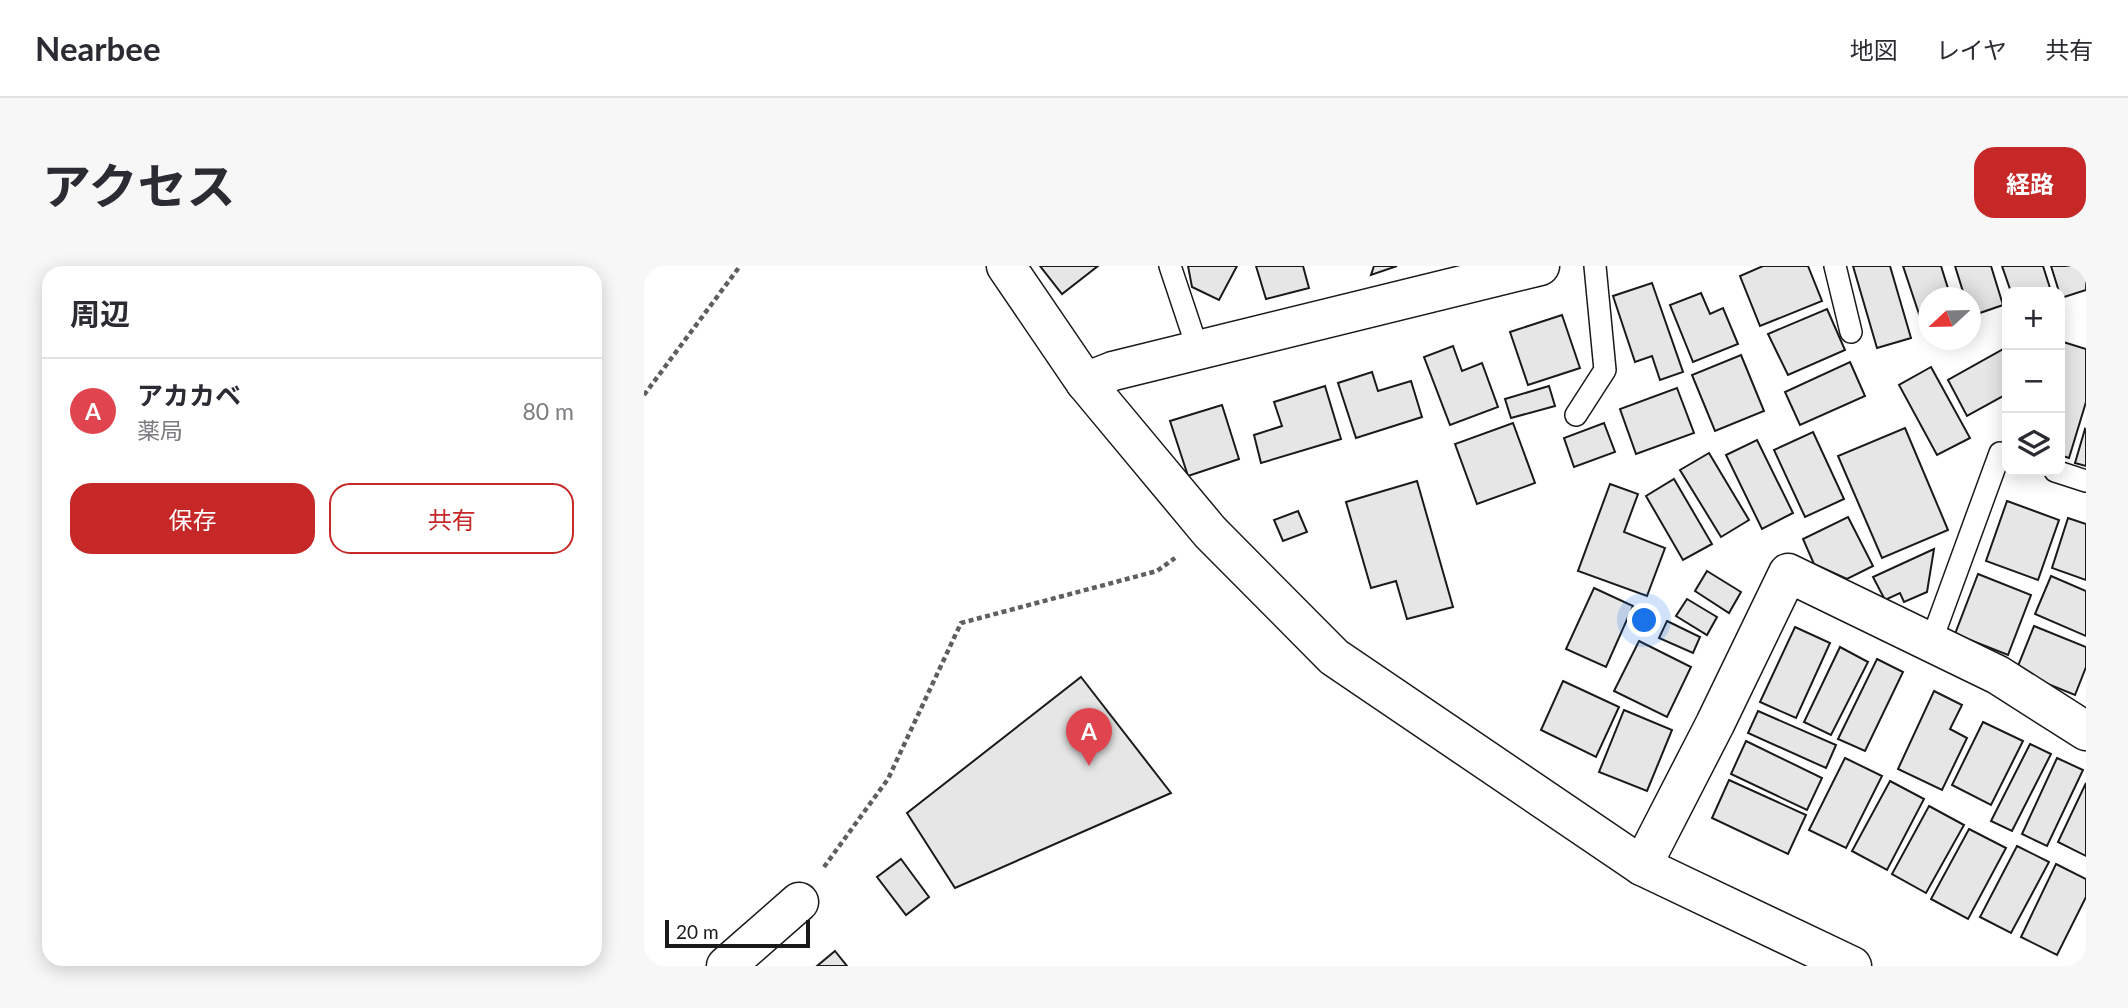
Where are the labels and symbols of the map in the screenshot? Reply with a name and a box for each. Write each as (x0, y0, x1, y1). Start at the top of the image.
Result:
north arrow (1918, 287, 1981, 350)
your location (1627, 603, 1661, 637)
pin: A (1066, 708, 1112, 766)
scale bar (665, 917, 810, 949)

